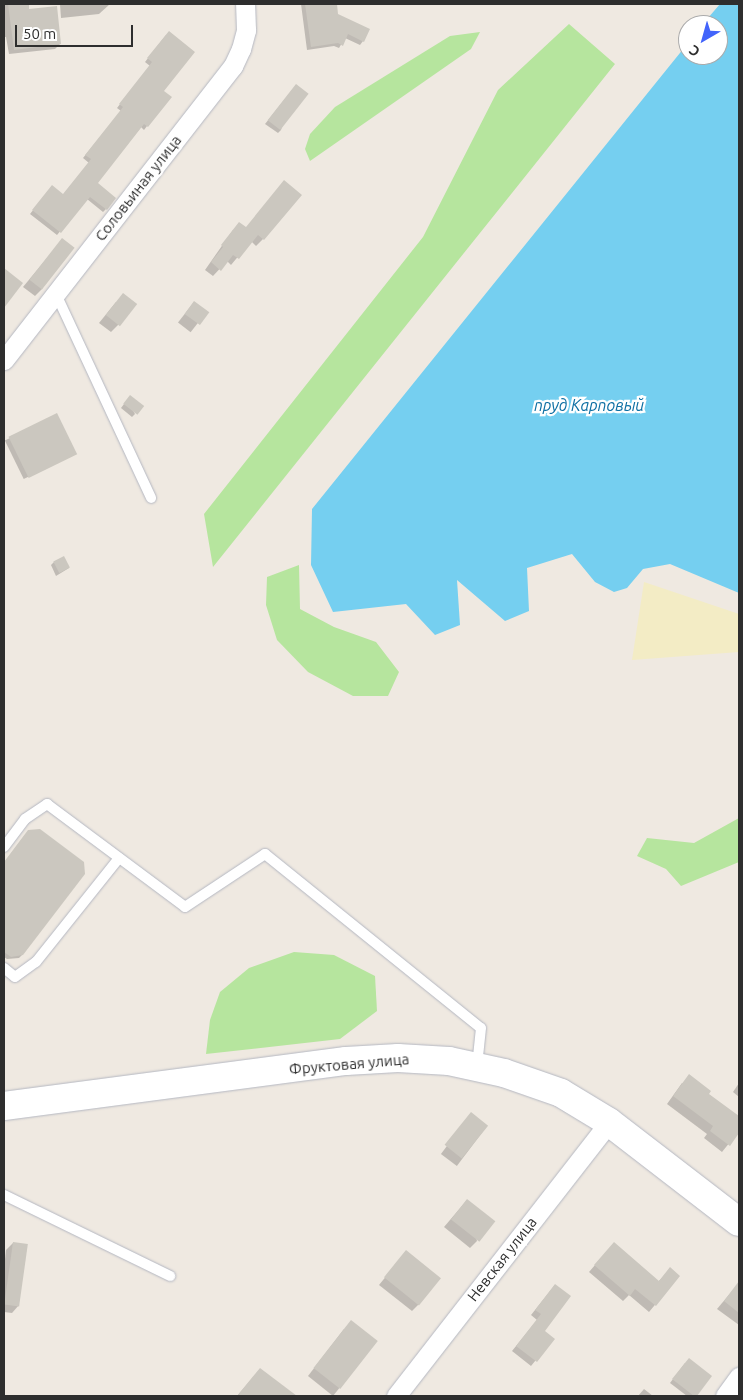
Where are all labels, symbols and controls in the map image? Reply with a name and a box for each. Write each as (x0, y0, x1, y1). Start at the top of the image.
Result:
scale bar (18, 15, 135, 47)
north arrow (678, 15, 728, 65)
text: 50 m (23, 25, 56, 42)
text: С (686, 42, 703, 60)
street label: Соловьиная улица (91, 131, 185, 245)
water label: пруд Карповый (534, 395, 644, 415)
street label: Фруктовая улица (288, 1050, 410, 1078)
street label: Невская улица (464, 1213, 540, 1305)

